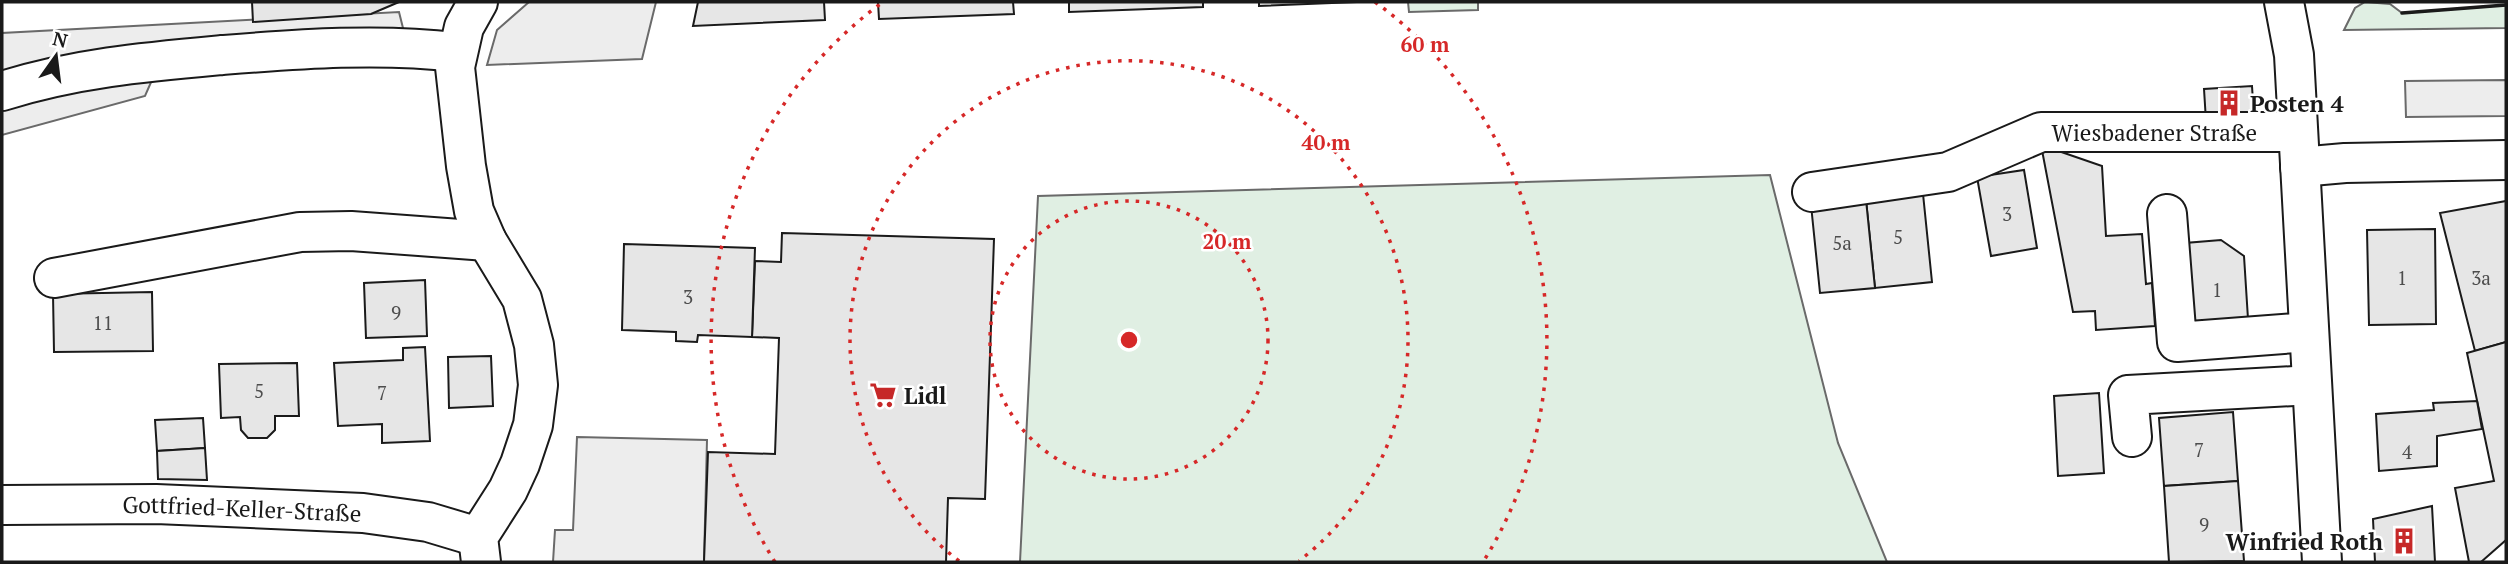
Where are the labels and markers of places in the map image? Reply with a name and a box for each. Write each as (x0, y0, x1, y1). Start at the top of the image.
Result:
building icon: Posten 4 (2214, 88, 2244, 118)
place label: Posten 4 (2250, 88, 2344, 119)
centre of rings (1117, 328, 1141, 352)
supermarket icon: Lidl (868, 380, 898, 410)
place label: Lidl (904, 380, 947, 411)
place label: Winfried Roth (2226, 526, 2383, 557)
building icon: Winfried Roth (2389, 526, 2419, 556)

